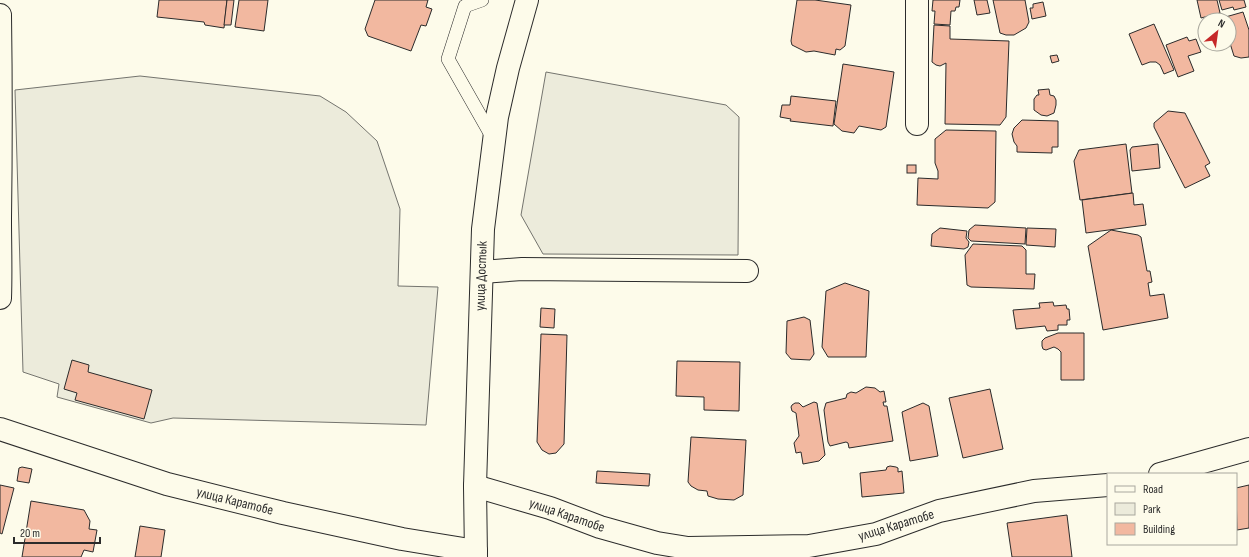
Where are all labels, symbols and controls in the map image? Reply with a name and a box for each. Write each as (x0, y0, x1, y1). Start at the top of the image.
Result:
north arrow (1197, 12, 1237, 52)
text: N (1216, 17, 1227, 31)
street label: улица Достык (471, 240, 491, 311)
legend (1107, 473, 1237, 545)
text: Road (1143, 482, 1163, 497)
street label: улица Каратобе (195, 483, 275, 519)
street label: улица Каратобе (527, 494, 607, 536)
text: Park (1143, 502, 1161, 517)
street label: улица Каратобе (856, 505, 936, 545)
scale bar (14, 519, 100, 545)
text: Building (1143, 522, 1175, 537)
text: 20 m (20, 526, 40, 541)

